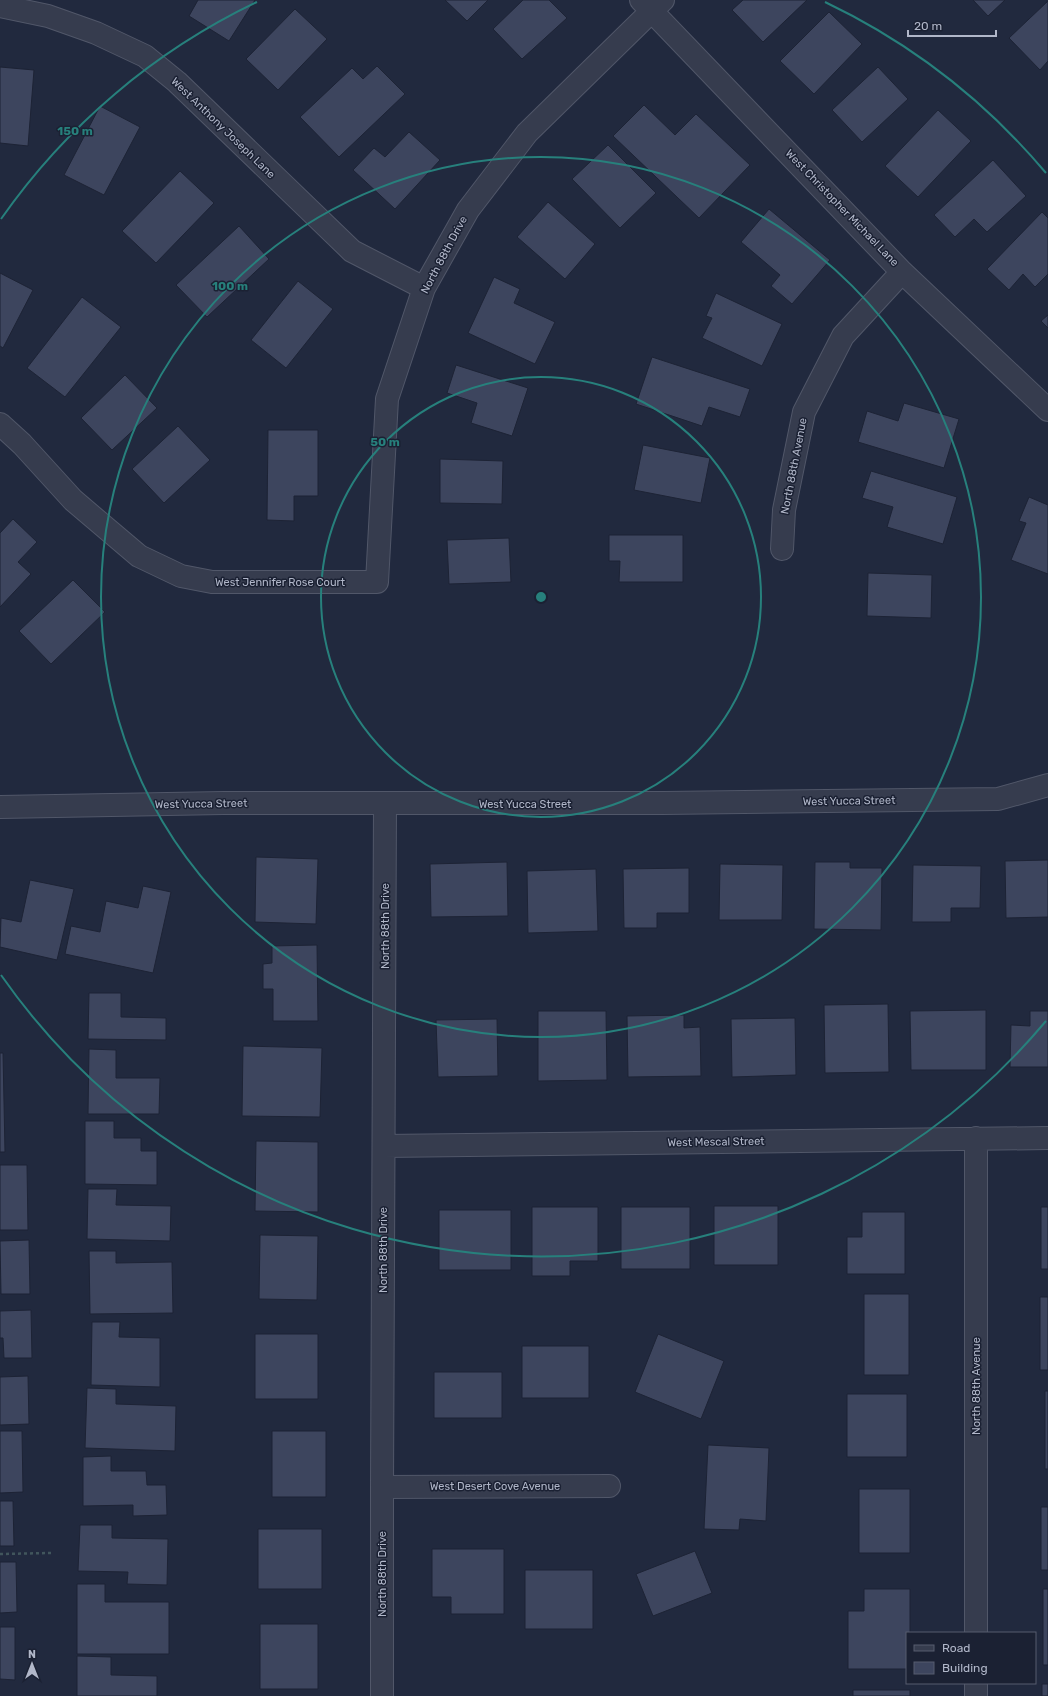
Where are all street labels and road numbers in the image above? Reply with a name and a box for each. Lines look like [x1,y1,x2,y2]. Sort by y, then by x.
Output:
street label: West Anthony Joseph Lane [168,75,278,181]
street label: West Christopher Michael Lane [783,147,901,269]
street label: North 88th Drive [418,214,470,296]
street label: North 88th Avenue [778,417,810,515]
street label: West Jennifer Rose Court [215,576,346,589]
street label: West Yucca Street [803,794,896,808]
street label: West Yucca Street [155,797,248,811]
street label: West Yucca Street [479,798,572,811]
street label: North 88th Drive [379,883,392,969]
street label: West Mescal Street [667,1135,765,1149]
street label: North 88th Drive [377,1207,390,1293]
street label: North 88th Avenue [970,1337,983,1435]
street label: West Desert Cove Avenue [430,1480,560,1493]
street label: North 88th Drive [376,1531,389,1617]

